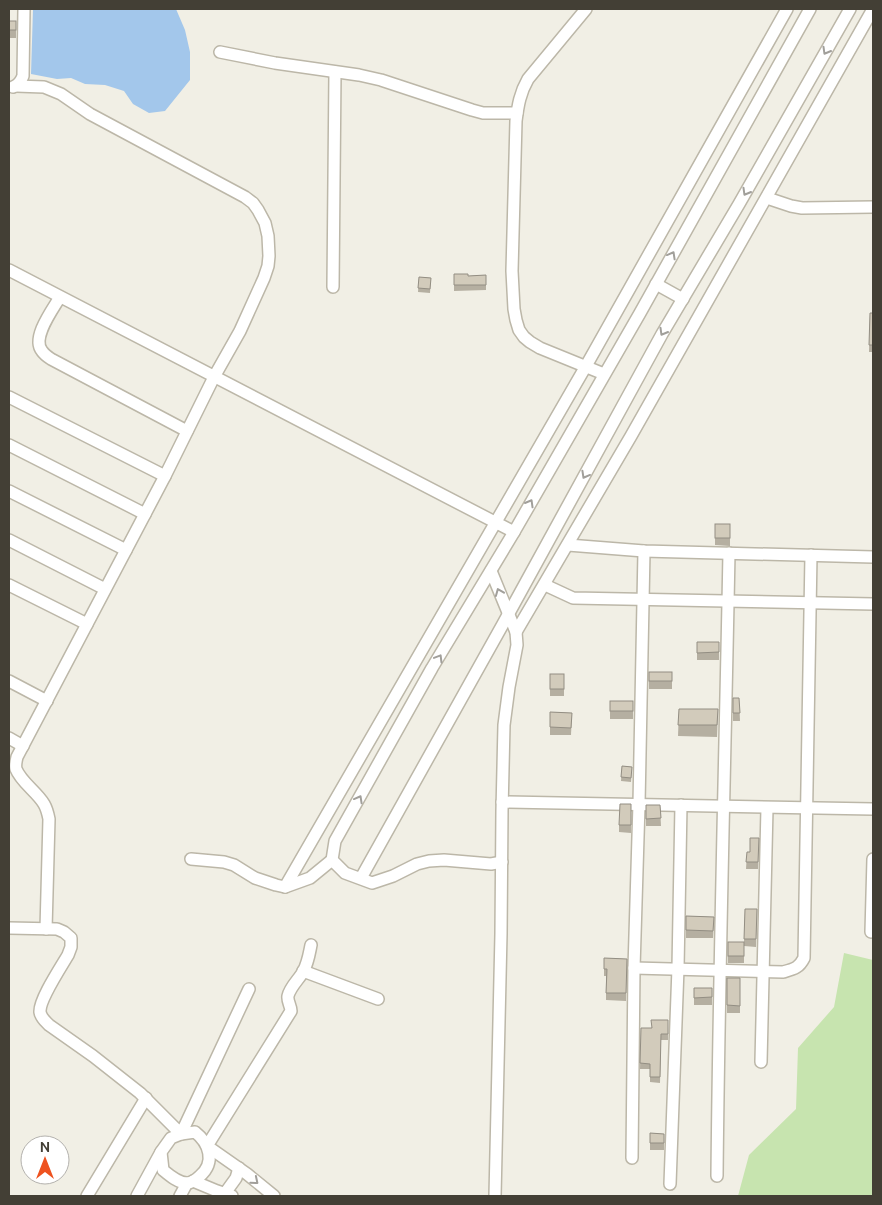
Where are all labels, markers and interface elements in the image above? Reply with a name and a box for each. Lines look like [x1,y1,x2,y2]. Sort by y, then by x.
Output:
one-way arrow [822,46,832,55]
one-way arrow [742,187,752,196]
one-way arrow [665,252,675,261]
one-way arrow [659,327,669,336]
one-way arrow [581,469,591,478]
one-way arrow [524,499,534,508]
one-way arrow [495,589,505,597]
one-way arrow [432,654,442,663]
one-way arrow [352,795,362,804]
north arrow [20,1135,70,1185]
text: N [40,1139,50,1155]
one-way arrow [249,1175,258,1183]

